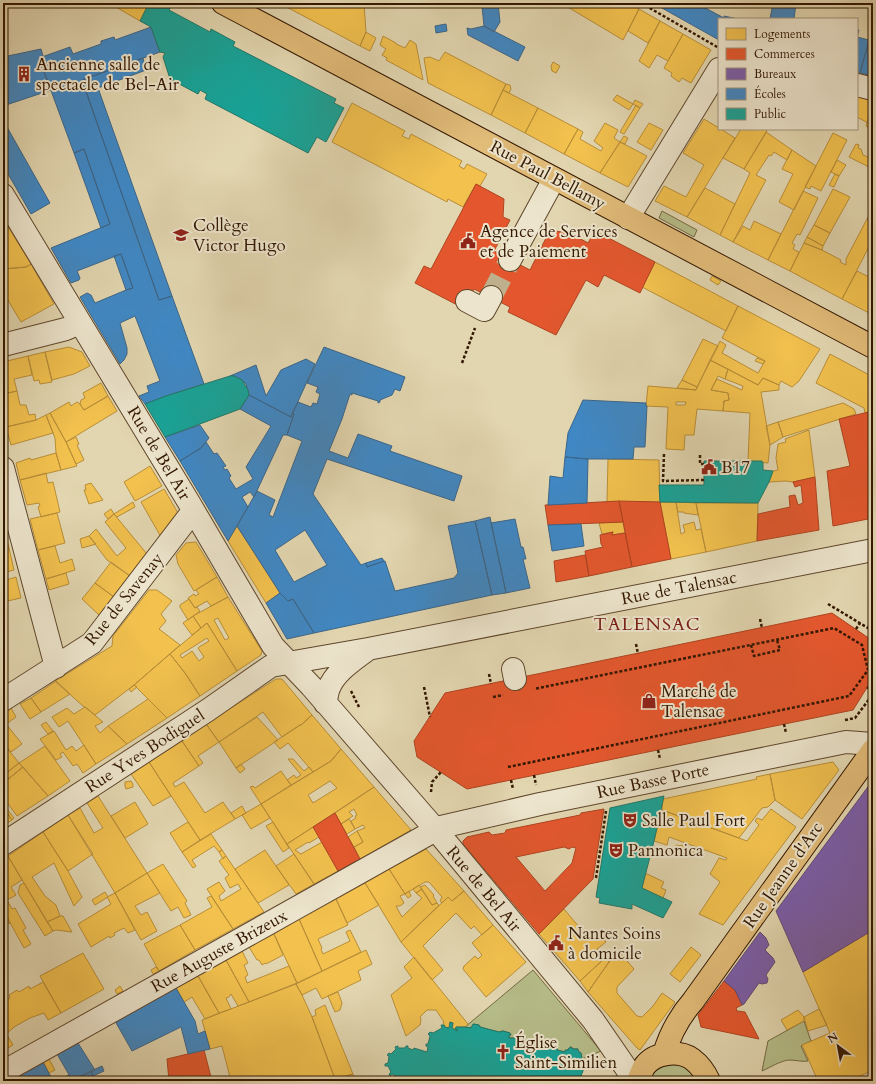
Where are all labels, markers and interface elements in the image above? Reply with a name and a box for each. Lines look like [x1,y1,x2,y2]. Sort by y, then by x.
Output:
legend [718,18,858,130]
text: Logements [754,26,810,42]
text: Commerces [754,46,815,62]
place label: Ancienne salle de spectacle de Bel-Air [36,53,180,96]
building icon: Ancienne salle de spectacle de Bel-Air [15,65,33,83]
text: Bureaux [754,66,796,82]
text: Écoles [754,85,786,102]
text: Public [754,106,787,122]
street label: Rue Paul Bellamy [486,135,610,215]
place label: Collège Victor Hugo [193,214,286,257]
place label: Agence de Services et de Paiement [480,220,618,263]
school or university icon: Collège Victor Hugo [172,226,190,244]
public building icon: Agence de Services et de Paiement [459,232,477,250]
street label: Rue de Bel Air [122,402,197,505]
place label: B17 [721,456,750,479]
public building icon: B17 [700,458,718,476]
street label: Rue de Savenay [80,548,168,650]
street label: Rue de Talensac [619,566,739,610]
district label: TALENSAC [594,612,700,637]
place label: Marché de Talensac [661,680,737,723]
shop icon: Marché de Talensac [640,692,658,710]
street label: Rue Yves Bodiguel [81,703,210,798]
street label: Rue Basse Porte [595,758,711,804]
place label: Salle Paul Fort [642,809,745,832]
theatre icon: Salle Paul Fort [621,811,639,829]
street label: Rue Jeanne d'Arc [738,817,828,933]
place label: Pannonica [628,839,704,862]
street label: Rue de Bel Air [441,841,527,938]
theatre icon: Pannonica [607,841,625,859]
street label: Rue Auguste Brizeux [147,904,292,998]
place label: Nantes Soins à domicile [568,922,661,965]
public building icon: Nantes Soins à domicile [547,934,565,952]
north arrow [818,1026,858,1066]
text: N [825,1029,841,1047]
place label: Église Saint-Similien [515,1031,618,1074]
church icon: Église Saint-Similien [494,1043,512,1061]

